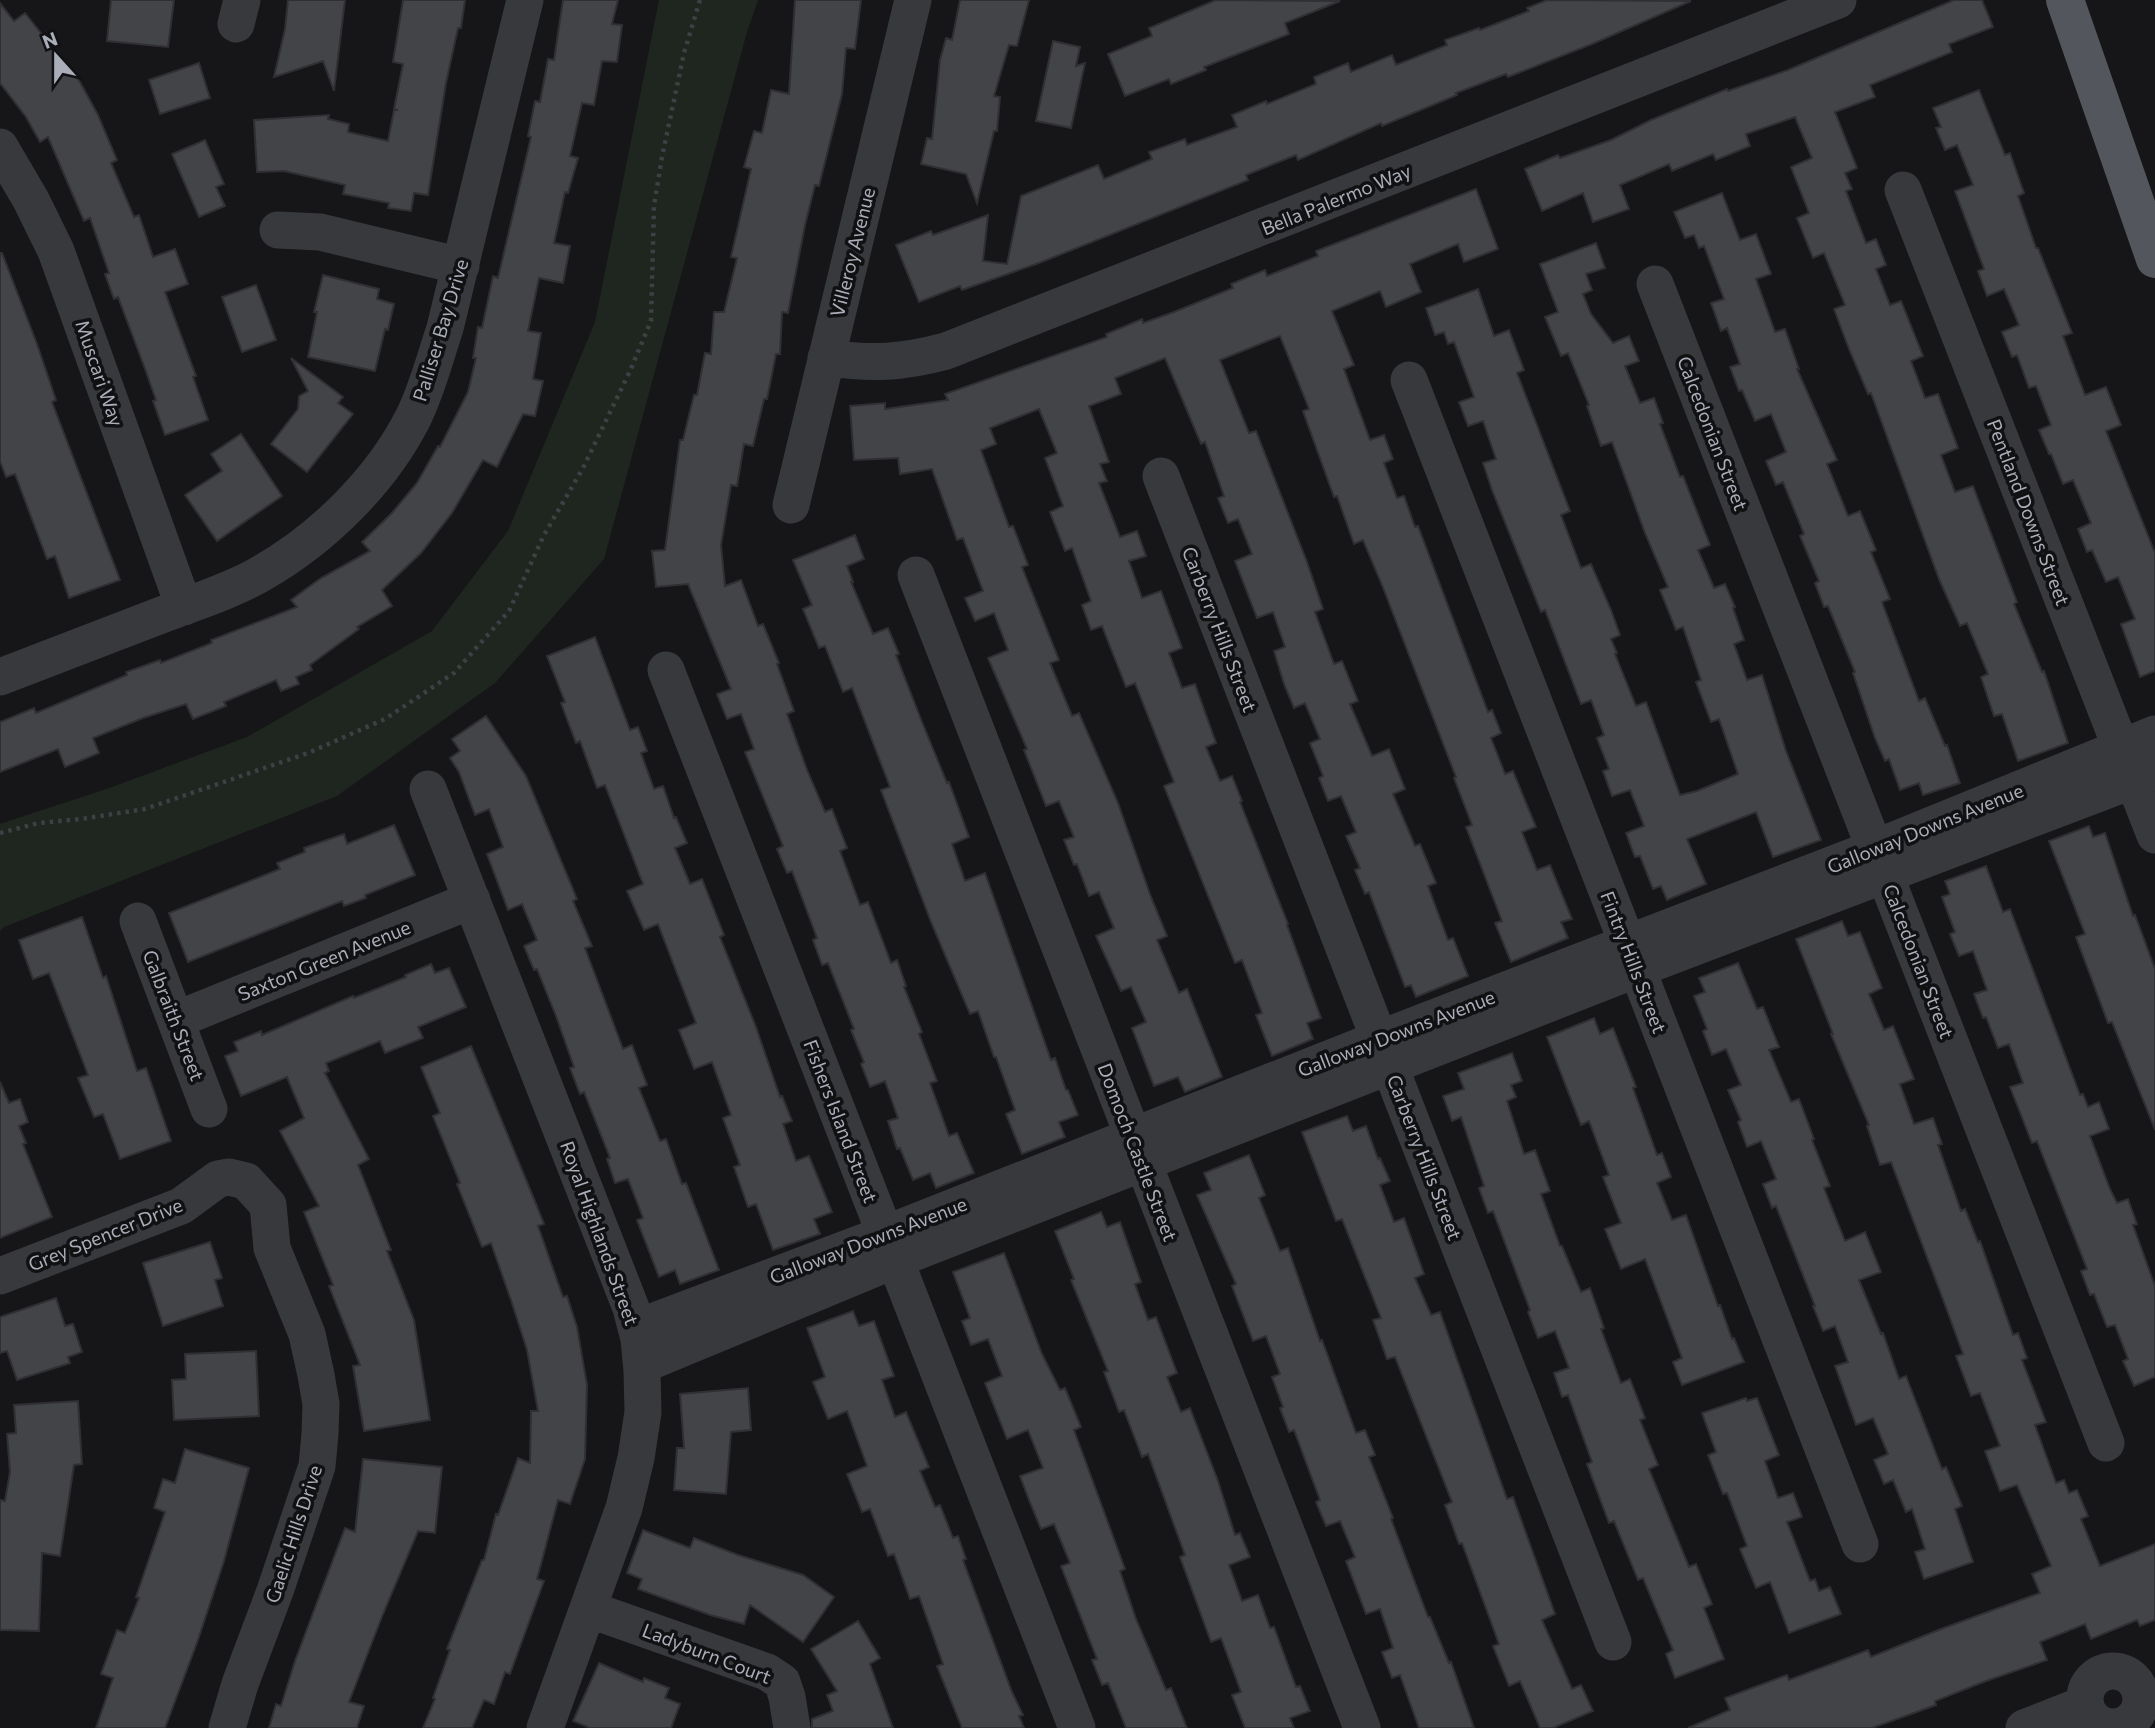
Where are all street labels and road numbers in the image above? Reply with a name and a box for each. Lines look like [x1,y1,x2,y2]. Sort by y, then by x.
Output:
street label: Bella Palermo Way [1258,158,1414,240]
street label: Villeroy Avenue [825,185,879,319]
street label: Palliser Bay Drive [407,256,473,404]
street label: Muscari Way [71,317,129,429]
street label: Calcedonian Street [1673,353,1753,514]
street label: Pentland Downs Street [1983,416,2075,609]
street label: Carberry Hills Street [1178,543,1262,715]
street label: Galloway Downs Avenue [1824,778,2026,878]
street label: Calcedonian Street [1879,881,1959,1042]
street label: Fintry Hills Street [1596,888,1672,1036]
street label: Saxton Green Avenue [234,915,414,1005]
street label: Galbraith Street [139,946,210,1084]
street label: Galloway Downs Avenue [1294,985,1498,1081]
street label: Fishers Island Street [799,1036,883,1206]
street label: Domoch Castle Street [1093,1060,1183,1244]
street label: Carberry Hills Street [1383,1071,1467,1243]
street label: Royal Highlands Street [556,1138,644,1328]
street label: Galloway Downs Avenue [766,1192,970,1288]
street label: Grey Spencer Drive [25,1193,185,1275]
street label: Gaelic Hills Drive [260,1462,326,1606]
street label: Ladyburn Court [639,1618,775,1688]

